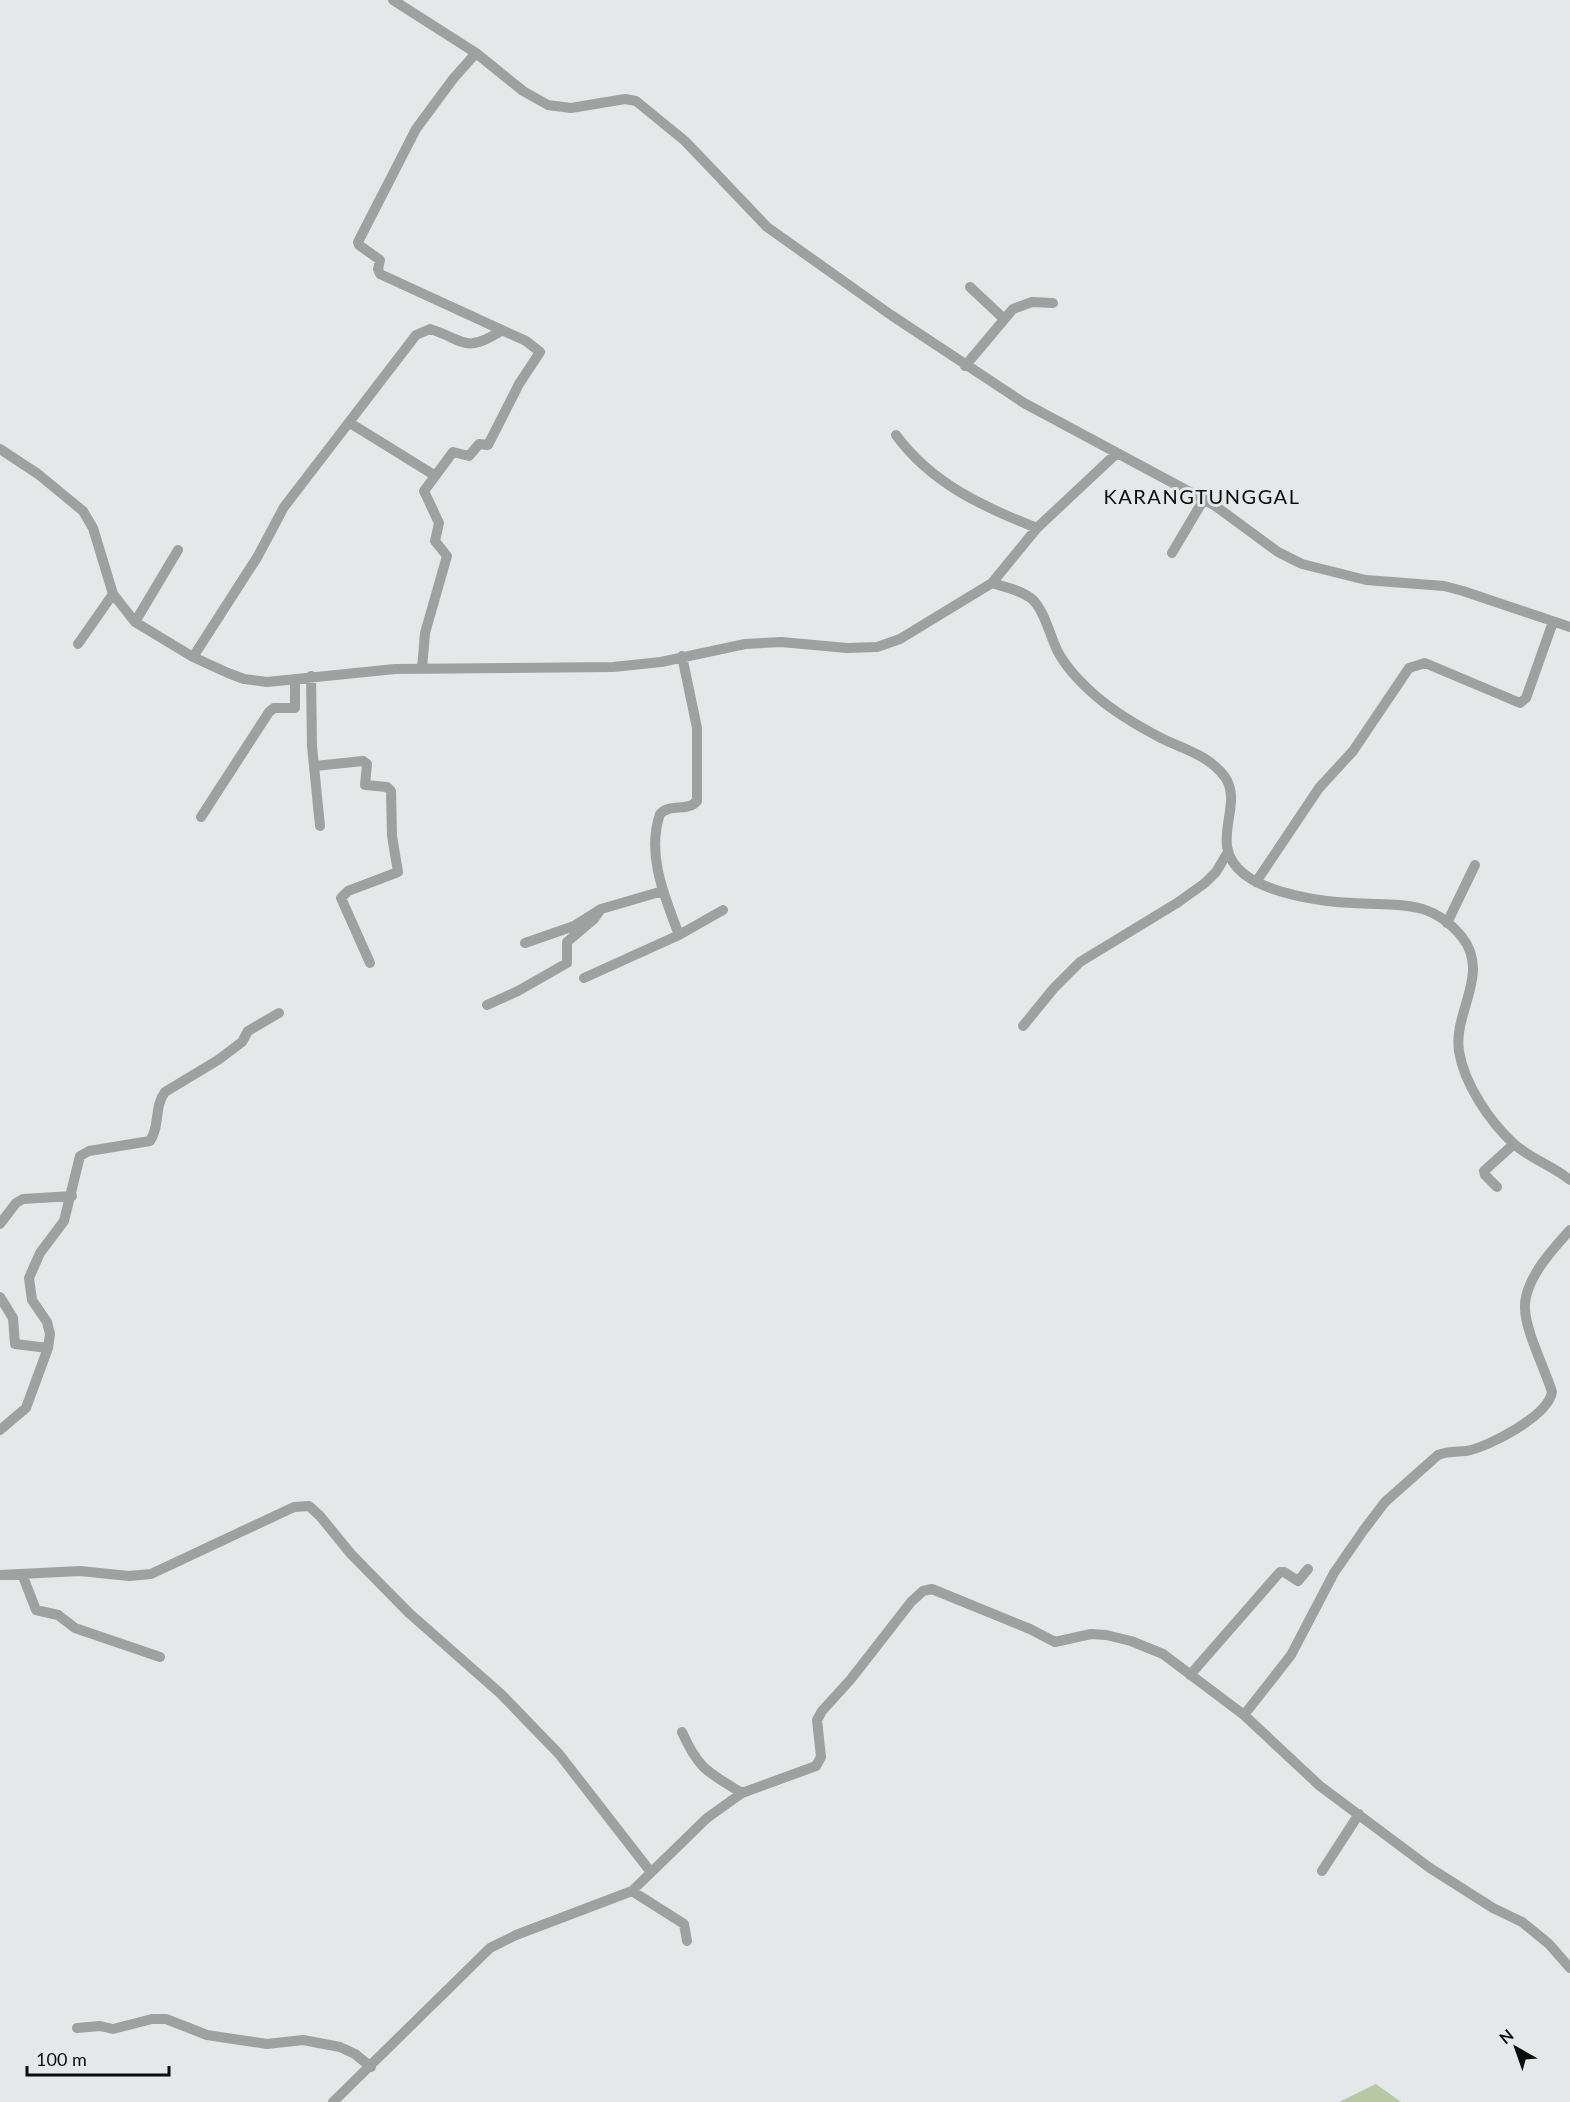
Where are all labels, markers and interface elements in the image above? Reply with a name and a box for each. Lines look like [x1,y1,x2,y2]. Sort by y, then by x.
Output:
district label: KARANGTUNGGAL [1104,484,1300,508]
north arrow [1486,2018,1546,2078]
text: N [1495,2025,1517,2047]
scale bar [27,2039,170,2077]
text: 100 m [36,2048,87,2070]

